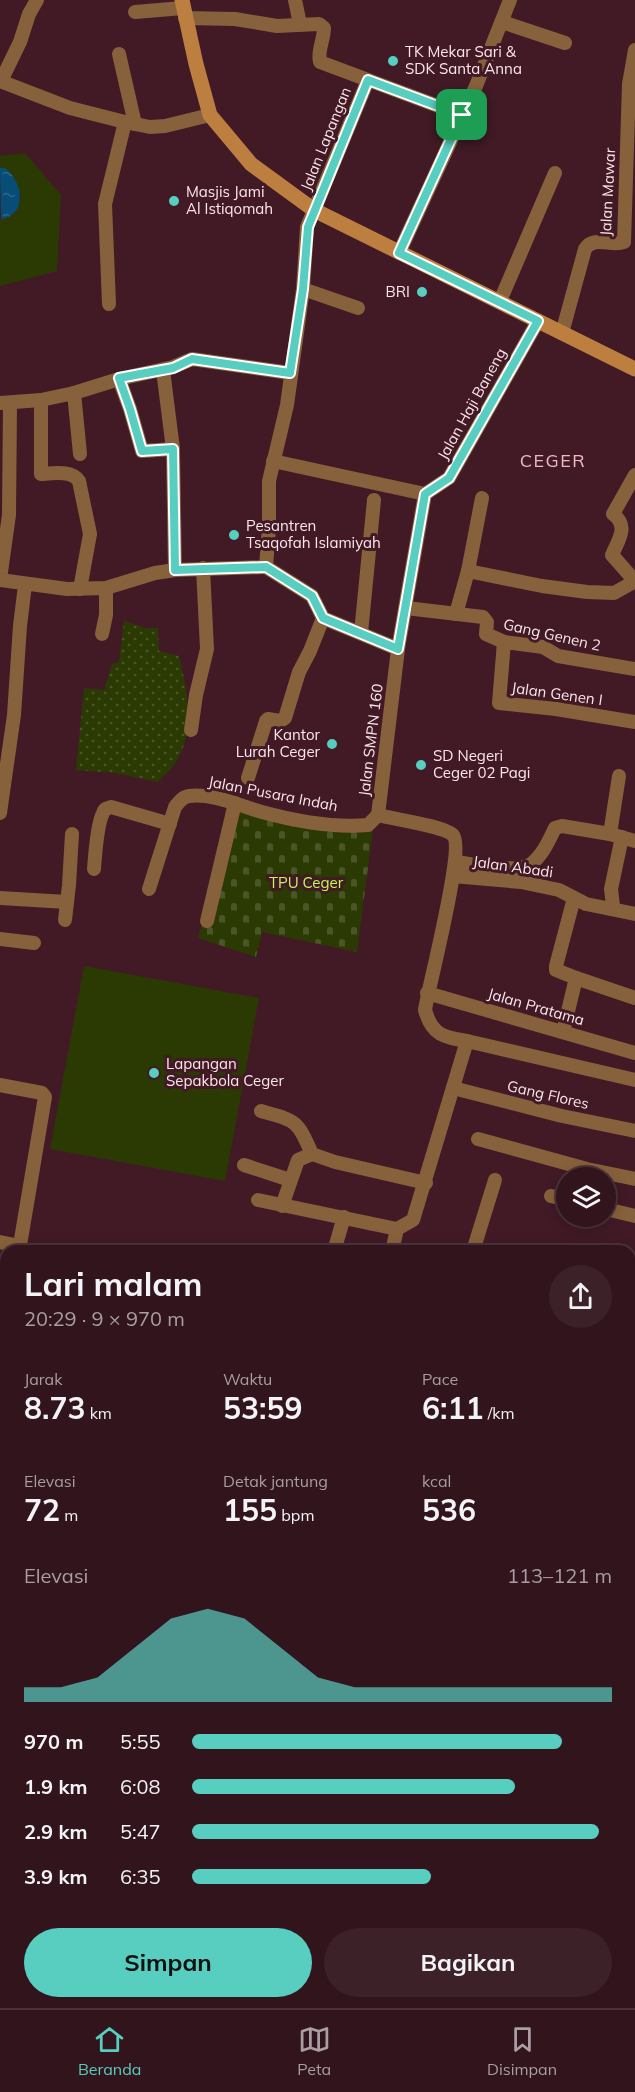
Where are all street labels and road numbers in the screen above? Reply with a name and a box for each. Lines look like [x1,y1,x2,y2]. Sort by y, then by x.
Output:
street label: Jalan Lapangan [296,84,355,193]
street label: Jalan Mawar [596,147,619,237]
street label: Jalan Haji Baneng [433,345,510,463]
street label: Gang Genen 2 [502,614,603,655]
street label: Jalan Genen I [510,678,604,709]
street label: Jalan SMPN 160 [354,683,387,797]
street label: Jalan Pusara Indah [207,772,340,815]
street label: Jalan Abadi [472,851,554,882]
street label: Jalan Pratama [486,984,587,1029]
street label: Gang Flores [505,1076,591,1113]

